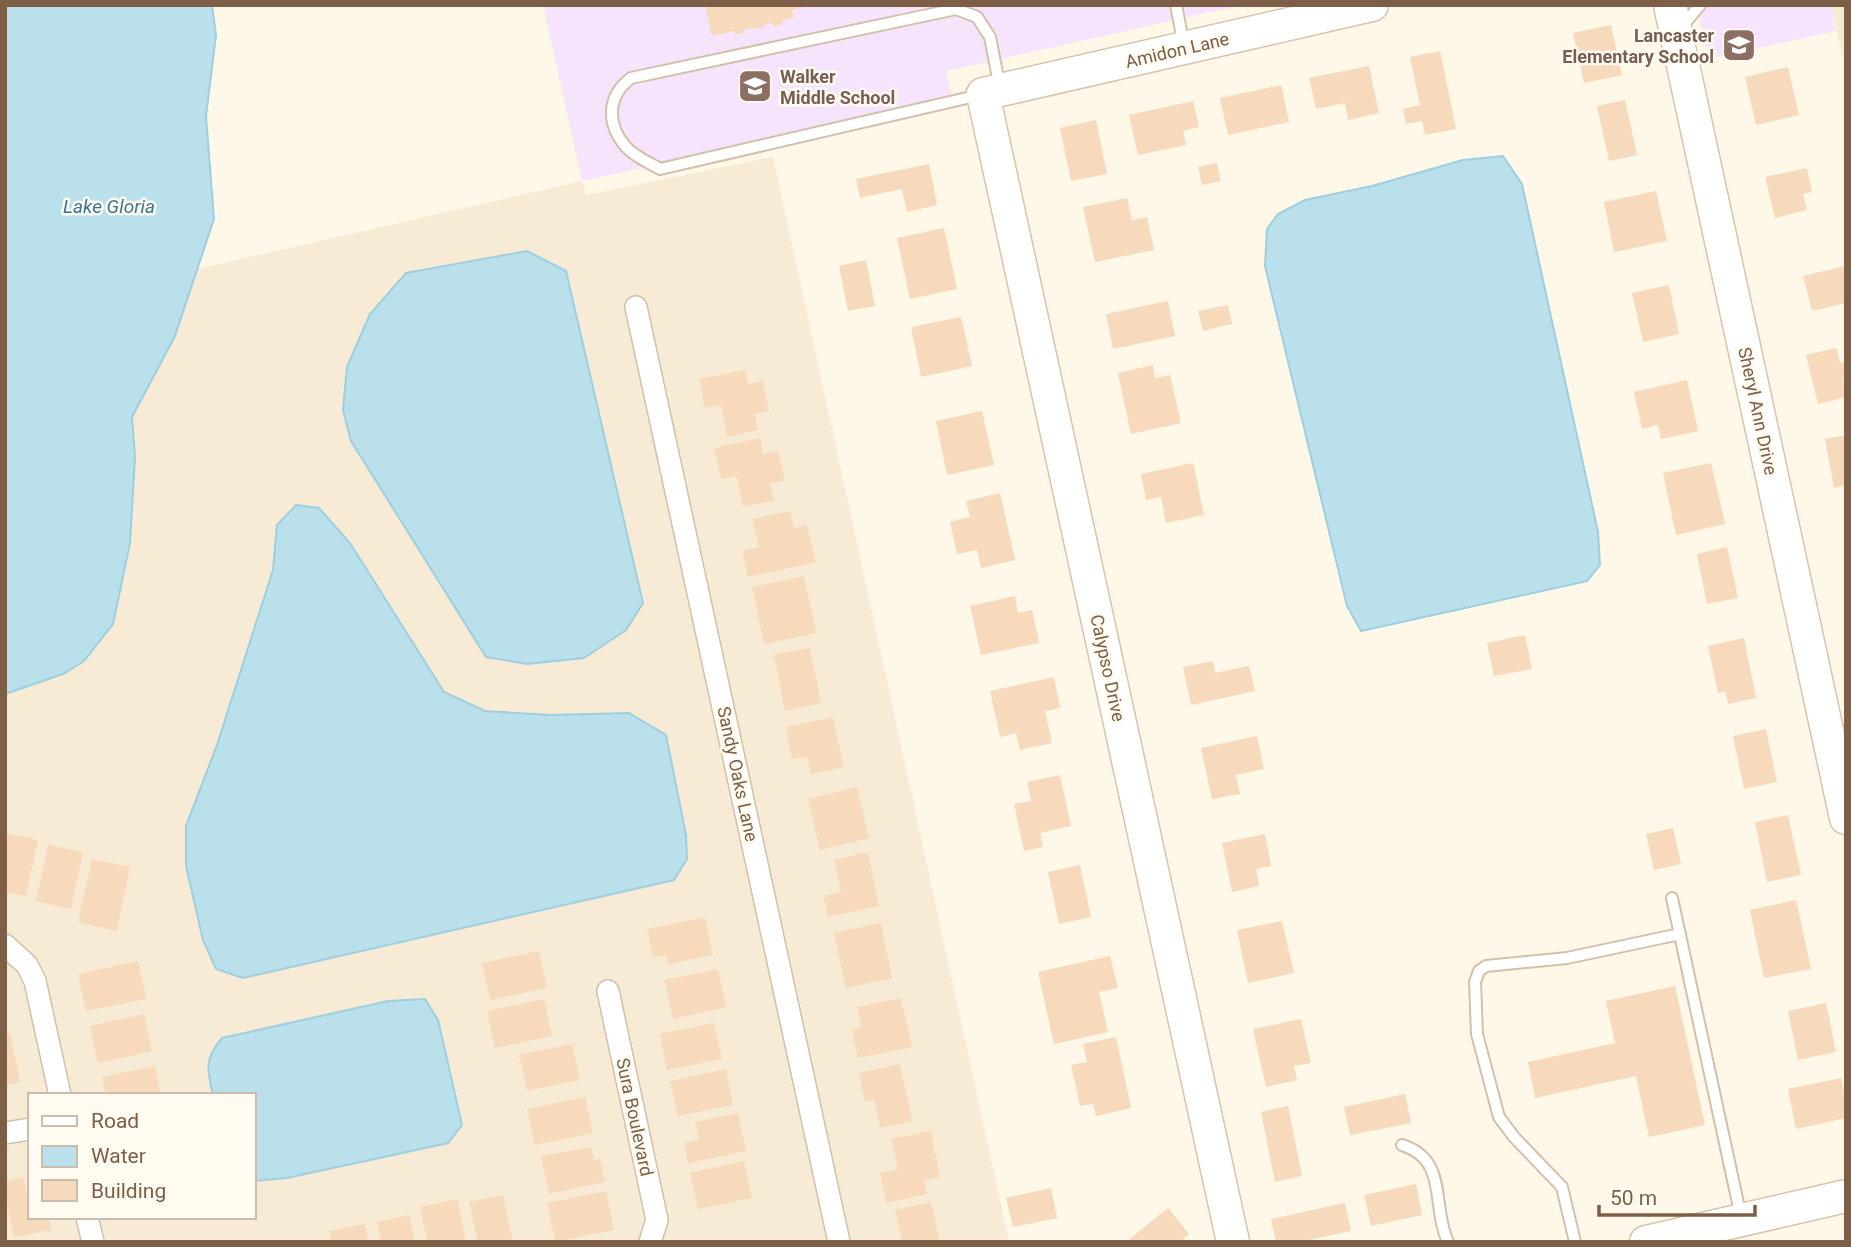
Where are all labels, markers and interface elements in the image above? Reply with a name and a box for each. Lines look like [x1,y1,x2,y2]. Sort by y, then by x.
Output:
place label: Lancaster Elementary School [1562,25,1714,67]
school or university icon: Lancaster Elementary School [1720,26,1758,64]
street label: Amidon Lane [1123,28,1231,72]
place label: Walker Middle School [780,66,895,108]
school or university icon: Walker Middle School [736,67,774,105]
water label: Lake Gloria [63,195,155,218]
street label: Sheryl Ann Drive [1734,345,1782,477]
street label: Calypso Drive [1086,613,1130,723]
street label: Sandy Oaks Lane [713,705,763,843]
street label: Sura Boulevard [612,1056,658,1178]
legend [28,1093,256,1219]
text: Road [91,1109,139,1133]
text: Water [91,1144,146,1168]
scale bar [1599,1174,1755,1218]
text: Building [91,1179,166,1203]
text: 50 m [1610,1186,1657,1210]

